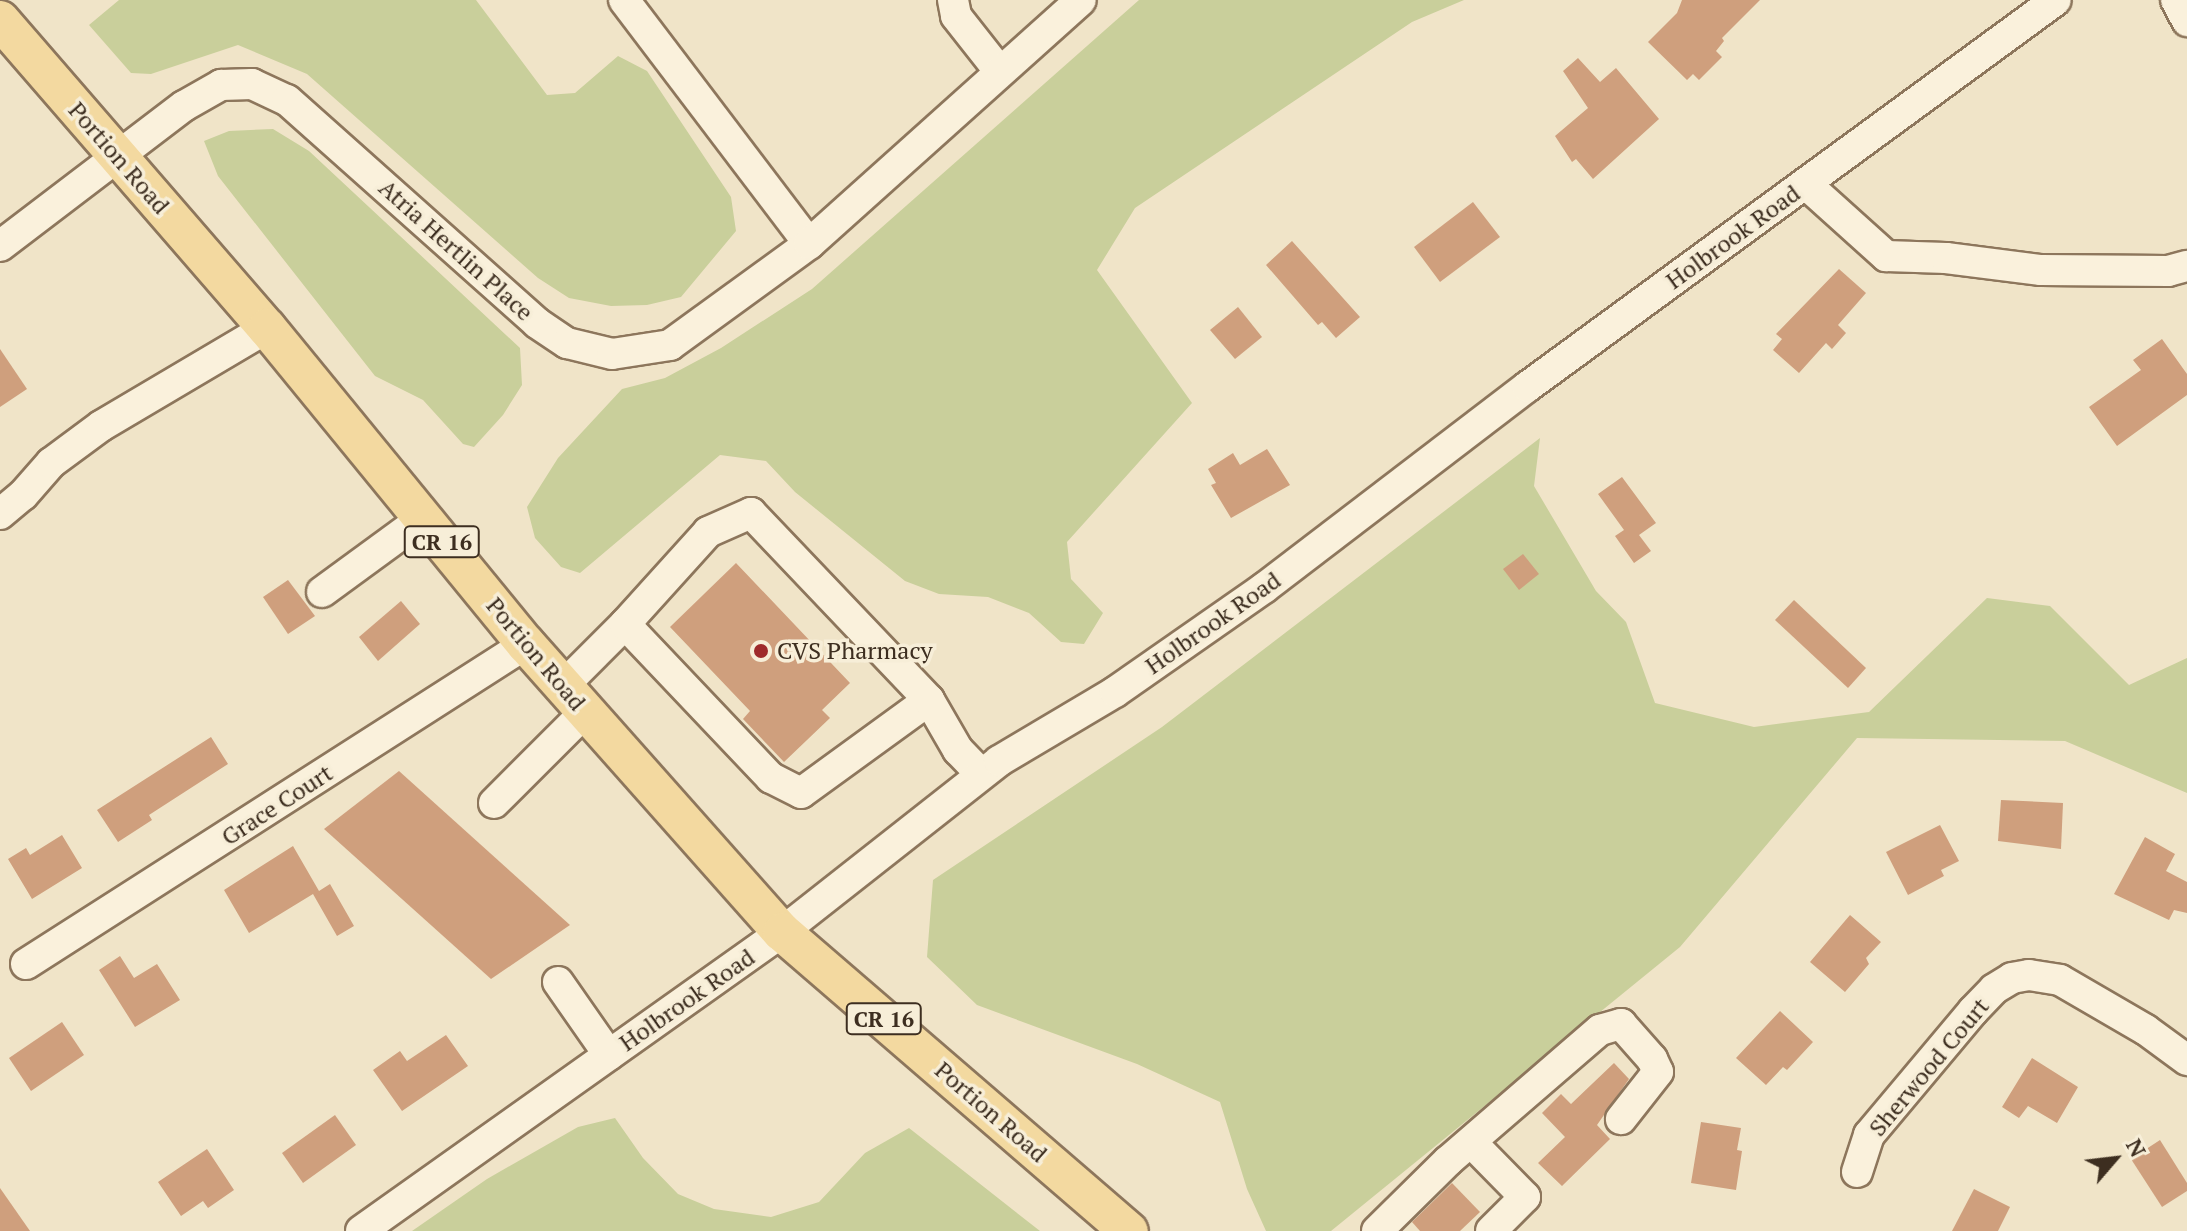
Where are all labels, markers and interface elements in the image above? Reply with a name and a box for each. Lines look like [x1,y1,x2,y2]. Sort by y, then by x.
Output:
street label: Portion Road [63,96,175,220]
street label: Atria Hertlin Place [373,173,539,327]
street label: Holbrook Road [1660,179,1806,295]
road number: CR 16 [402,524,482,560]
street label: Holbrook Road [1140,566,1286,680]
street label: Portion Road [480,591,592,717]
place label: CVS Pharmacy [777,637,933,665]
marker: CVS Pharmacy [752,642,770,660]
street label: Grace Court [216,758,338,852]
street label: Holbrook Road [614,943,760,1057]
street label: Sherwood Court [1863,992,1995,1142]
road number: CR 16 [844,1001,924,1037]
street label: Portion Road [929,1056,1053,1168]
north arrow [2075,1119,2155,1199]
text: N [2120,1133,2153,1162]

